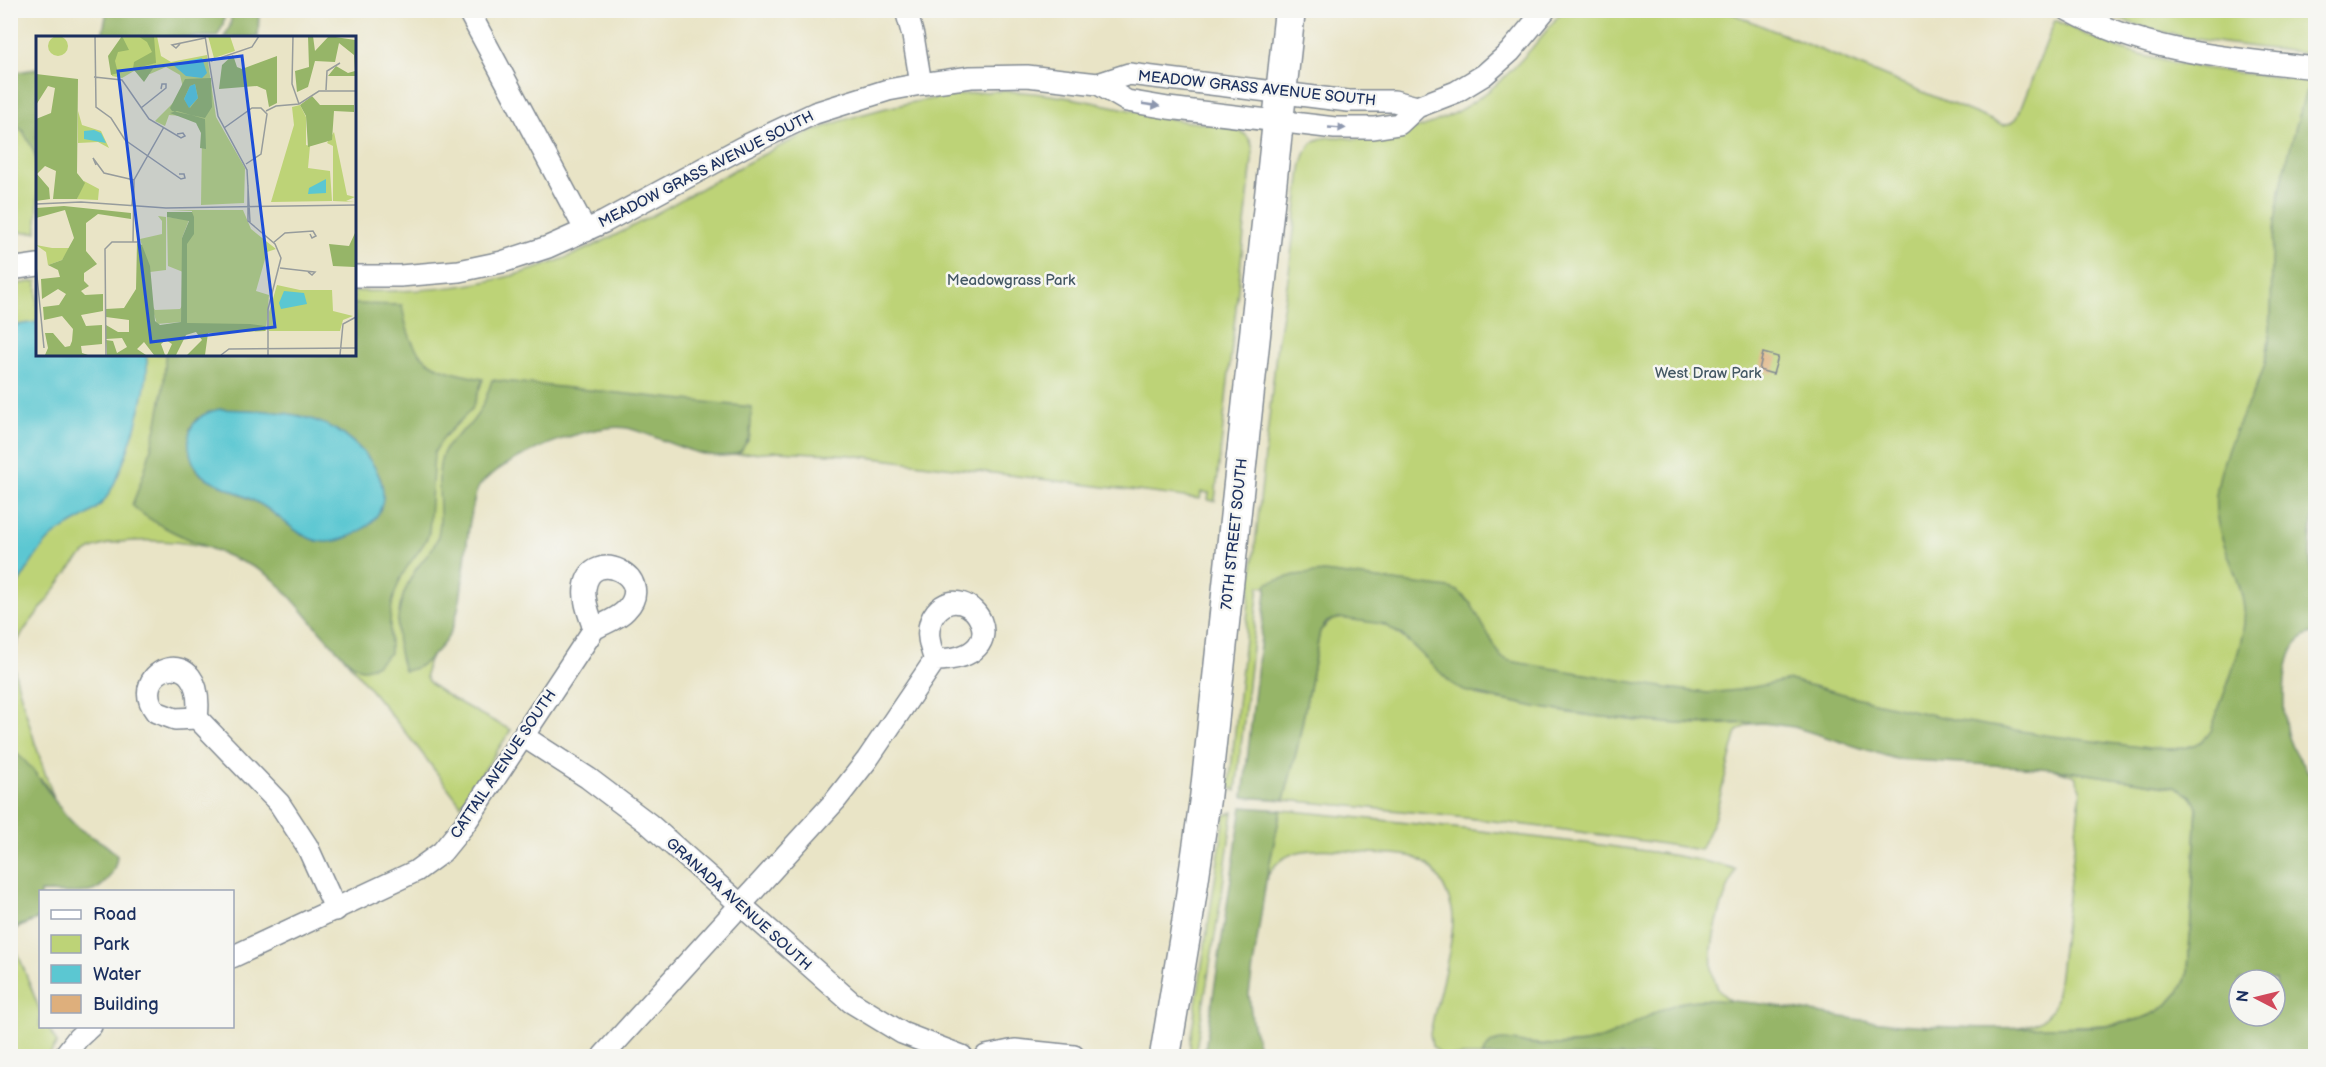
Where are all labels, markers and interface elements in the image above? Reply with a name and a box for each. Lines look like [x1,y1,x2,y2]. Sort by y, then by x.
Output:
inset map [36,36,356,356]
street label: MEADOW GRASS AVENUE SOUTH [1137,67,1377,110]
one-way arrow [1142,101,1161,110]
street label: MEADOW GRASS AVENUE SOUTH [595,107,817,232]
one-way arrow [1327,123,1346,132]
park label: Meadowgrass Park [947,271,1076,290]
park label: West Draw Park [1655,364,1762,383]
street label: 70TH STREET SOUTH [1217,457,1252,611]
street label: CATTAIL AVENUE SOUTH [446,686,560,842]
street label: GRANADA AVENUE SOUTH [662,834,815,975]
legend [39,890,234,1028]
text: Road [93,904,137,925]
text: Park [93,934,129,955]
text: Water [93,964,141,985]
north arrow [2227,968,2287,1028]
text: N [2233,989,2254,1003]
text: Building [93,994,159,1015]

